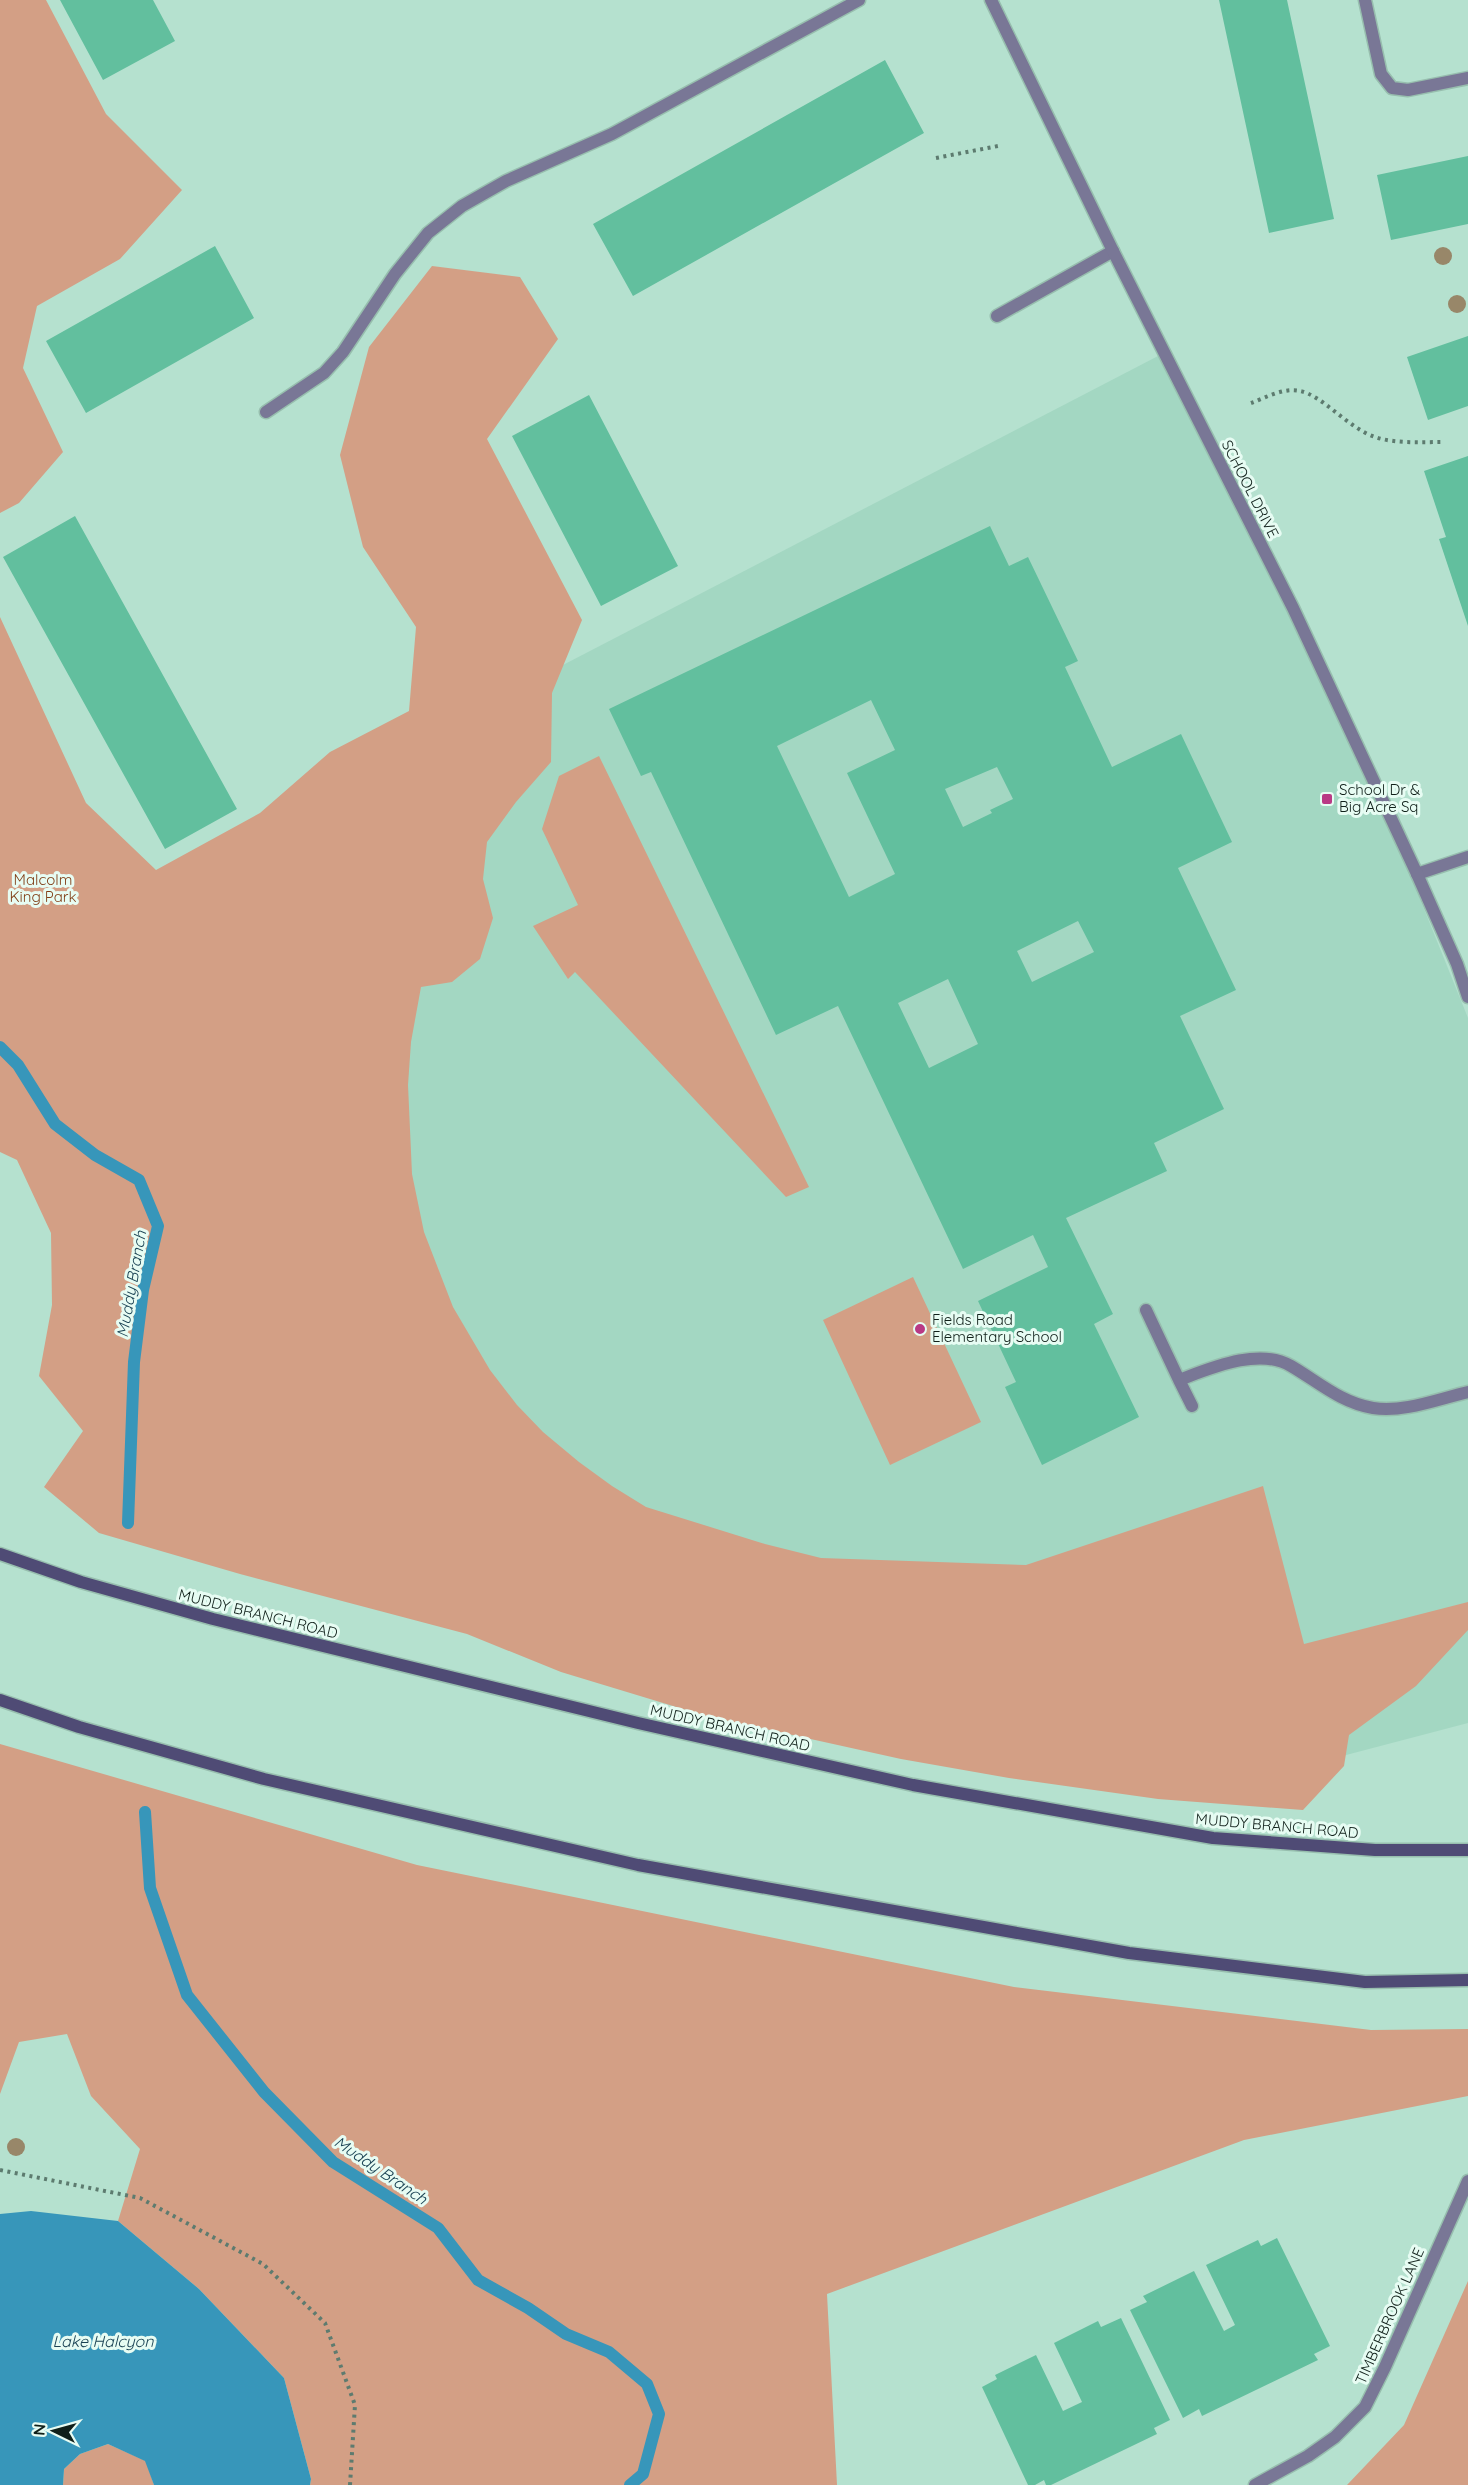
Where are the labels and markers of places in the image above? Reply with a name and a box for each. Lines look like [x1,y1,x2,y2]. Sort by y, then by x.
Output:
place label: School Dr & Big Acre Sq [1339,780,1420,816]
marker: School Dr & Big Acre Sq [1320,792,1334,806]
place label: Fields Road Elementary School [932,1310,1062,1346]
marker: Fields Road Elementary School [913,1322,927,1336]

